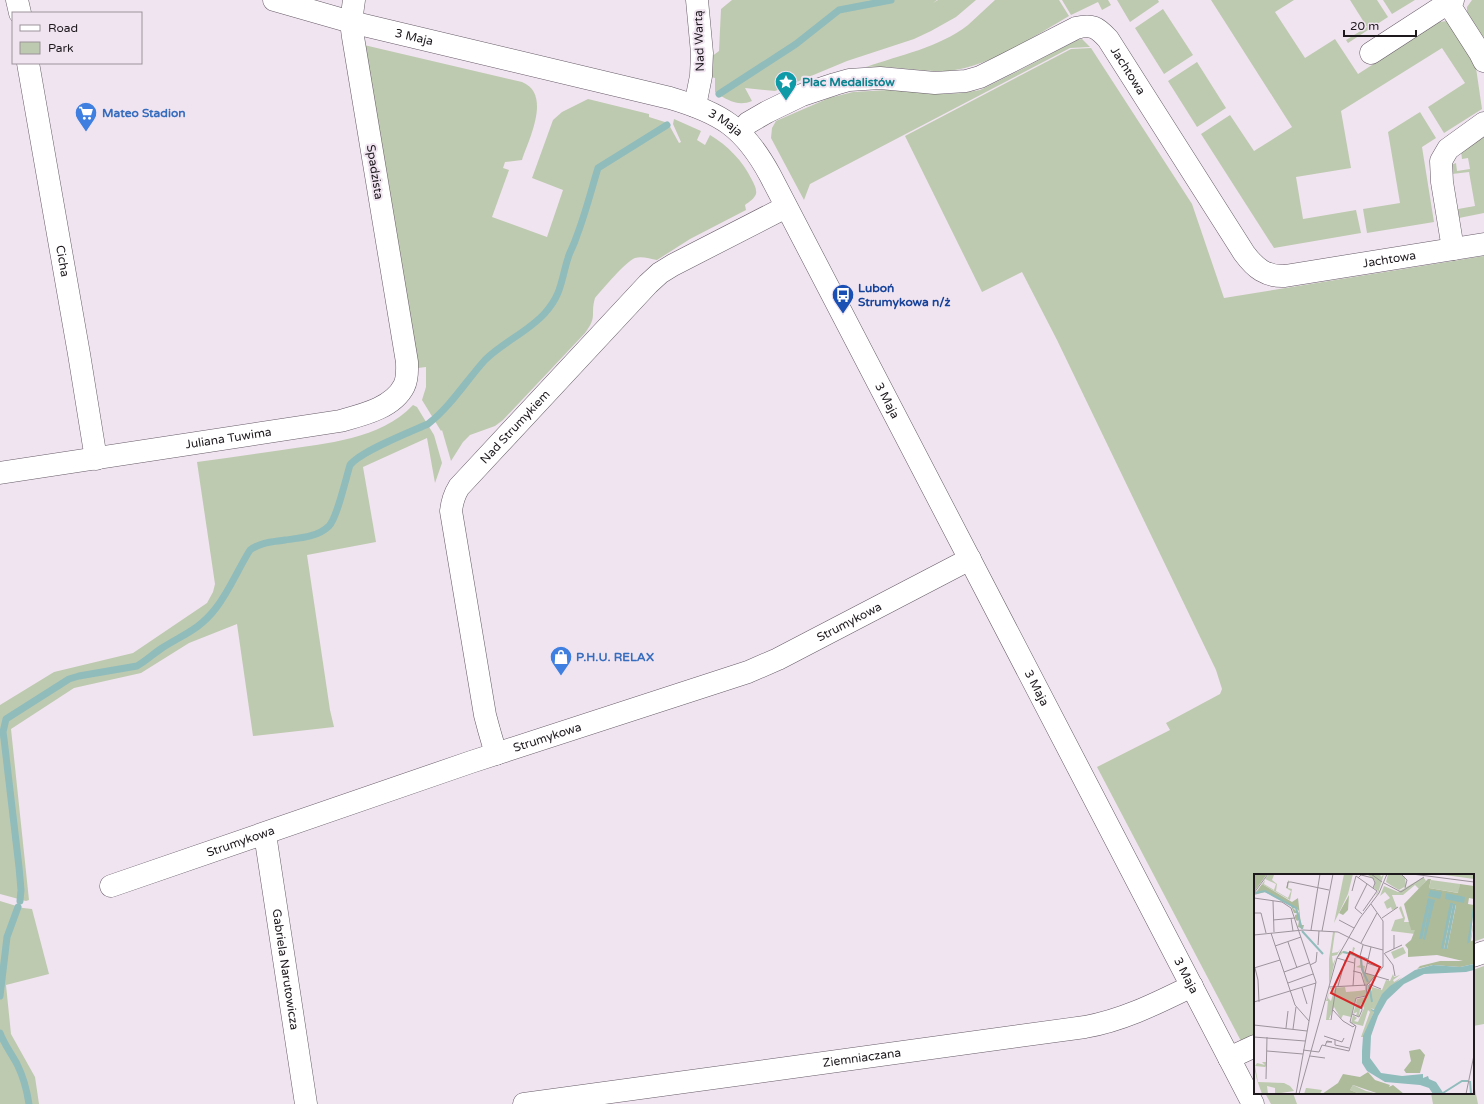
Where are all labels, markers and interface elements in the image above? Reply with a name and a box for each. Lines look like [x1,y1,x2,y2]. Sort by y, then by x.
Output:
street label: Nad Wartą [691,10,707,72]
legend [12,12,142,64]
scale bar [1344,12,1416,38]
text: 20 m [1350,19,1379,33]
text: Road [48,21,78,35]
street label: 3 Maja [394,26,435,48]
text: Park [48,41,74,55]
street label: Jachtowa [1108,44,1149,97]
place icon: Plac Medalistów [773,69,799,102]
place label: Plac Medalistów [802,75,895,89]
supermarket icon: Mateo Stadion [73,100,99,133]
place label: Mateo Stadion [102,106,186,120]
street label: 3 Maja [706,106,746,139]
street label: Spadzista [364,144,386,200]
street label: Cicha [53,244,72,278]
street label: Jachtowa [1362,248,1417,270]
place label: Luboń Strumykowa n/ż [858,281,951,310]
bus stop icon: Luboń Strumykowa n/ż [830,282,856,315]
street label: 3 Maja [872,380,902,421]
street label: Nad Strumykiem [477,387,553,467]
street label: Juliana Tuwima [184,425,272,452]
street label: Strumykowa [815,599,884,644]
shop icon: P.H.U. RELAX [548,644,574,677]
place label: P.H.U. RELAX [576,650,654,664]
street label: 3 Maja [1022,668,1052,708]
street label: Strumykowa [511,720,583,755]
street label: Strumykowa [205,823,276,860]
inset map [1254,874,1474,1094]
street label: Gabriela Narutowicza [269,908,302,1031]
street label: 3 Maja [1171,955,1201,996]
street label: Ziemniaczana [822,1045,902,1070]

